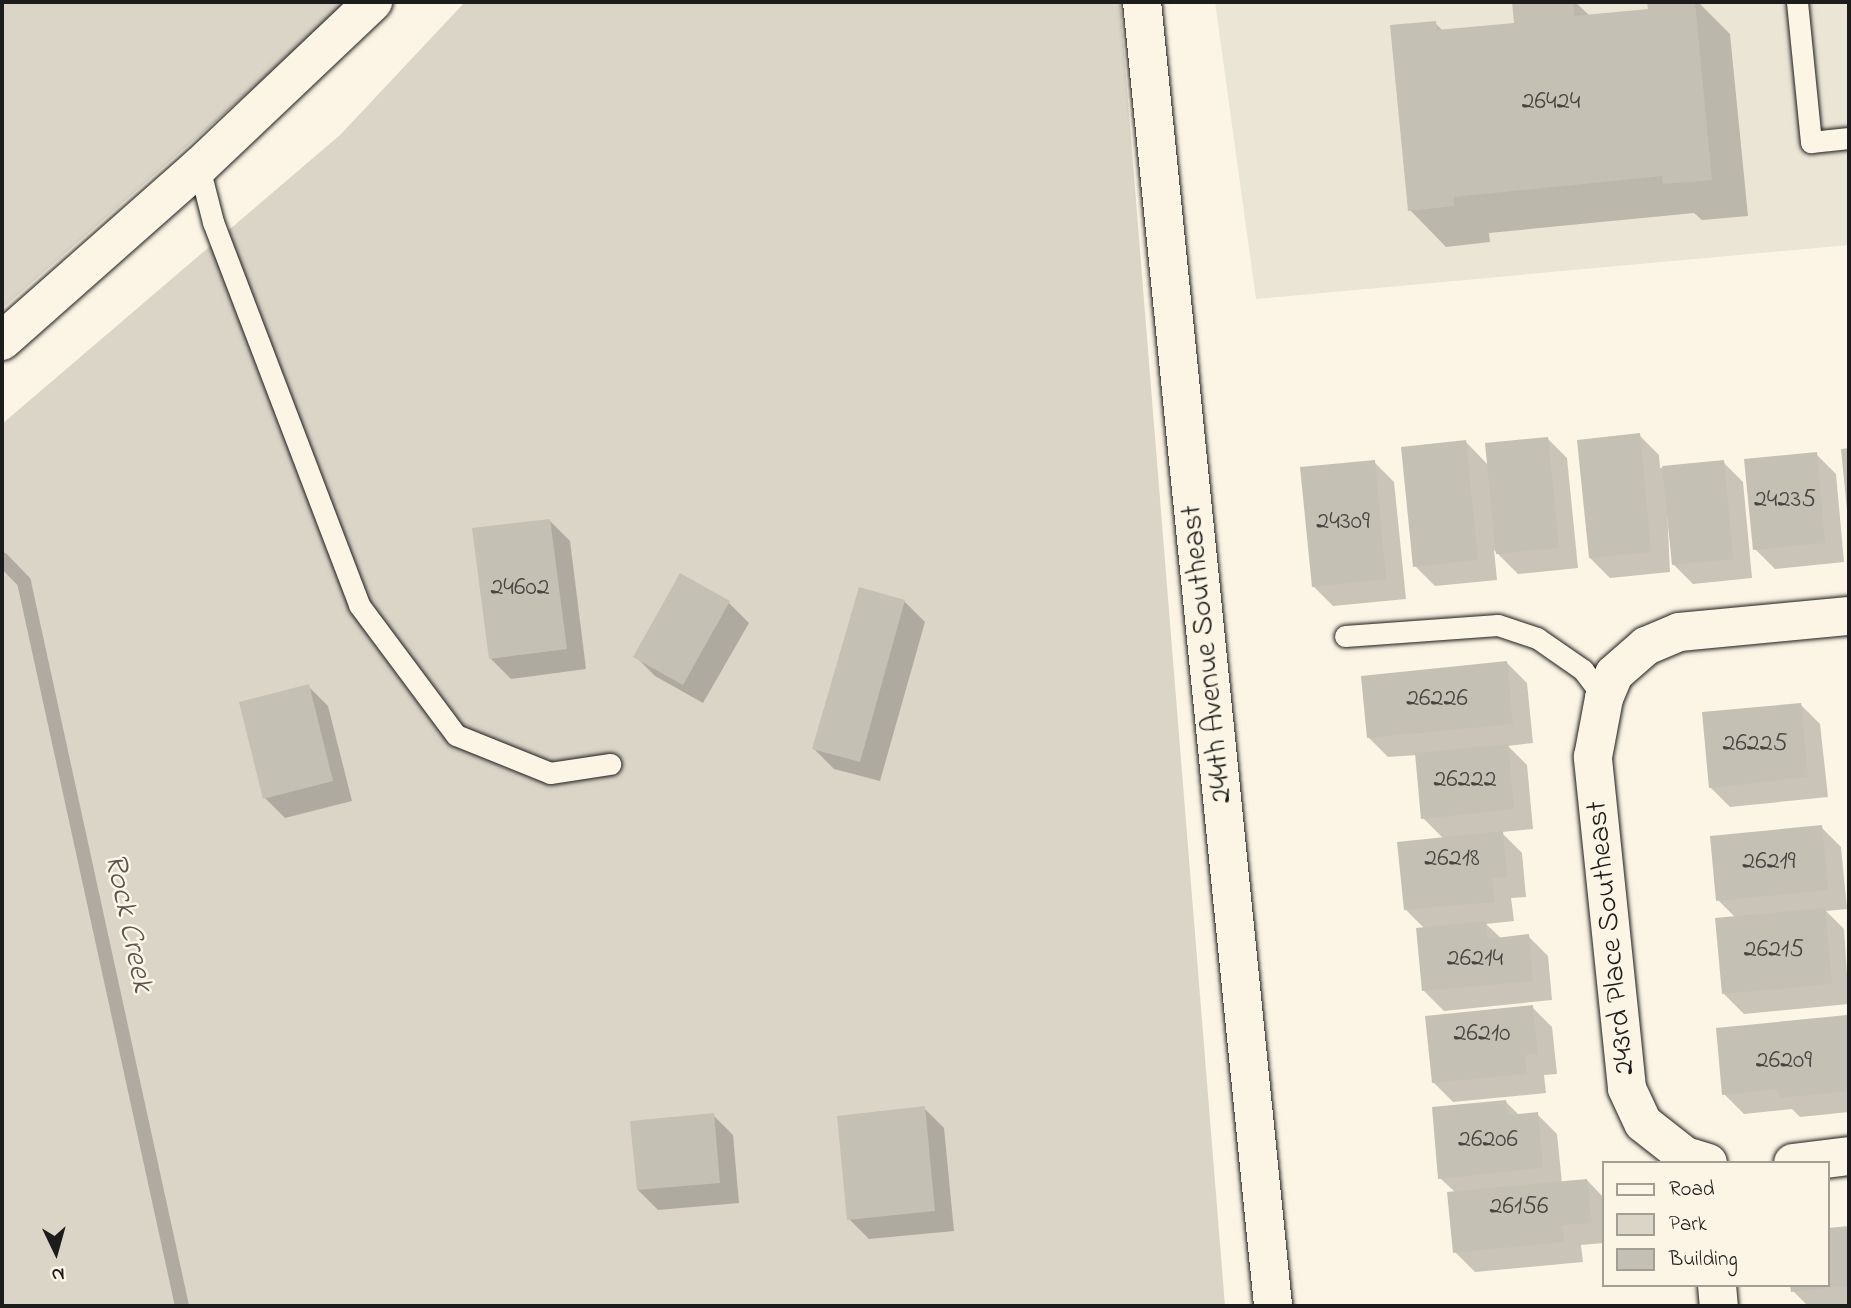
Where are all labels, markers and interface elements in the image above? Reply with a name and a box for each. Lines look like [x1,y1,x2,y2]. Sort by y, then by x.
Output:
house number: 26424 [1522,87,1580,119]
house number: 24235 [1754,485,1816,517]
street label: 244th Avenue Southeast [1174,503,1242,805]
house number: 24309 [1316,507,1370,539]
house number: 24602 [490,573,550,605]
house number: 26226 [1406,684,1468,716]
house number: 26225 [1722,729,1788,761]
house number: 26222 [1433,765,1497,797]
street label: 243rd Place Southeast [1580,799,1644,1077]
house number: 26218 [1424,844,1480,876]
house number: 26219 [1742,847,1796,879]
water label: Rock Creek [94,850,160,996]
house number: 26215 [1744,935,1804,967]
house number: 26214 [1447,944,1503,976]
house number: 26210 [1454,1019,1510,1051]
house number: 26209 [1756,1046,1812,1078]
house number: 26206 [1458,1125,1518,1157]
legend [1602,1161,1830,1287]
text: Road [1669,1175,1715,1205]
house number: 26156 [1490,1192,1548,1224]
text: Park [1669,1210,1707,1240]
north arrow [21,1217,91,1287]
text: Building [1669,1245,1738,1275]
text: N [50,1259,65,1287]

